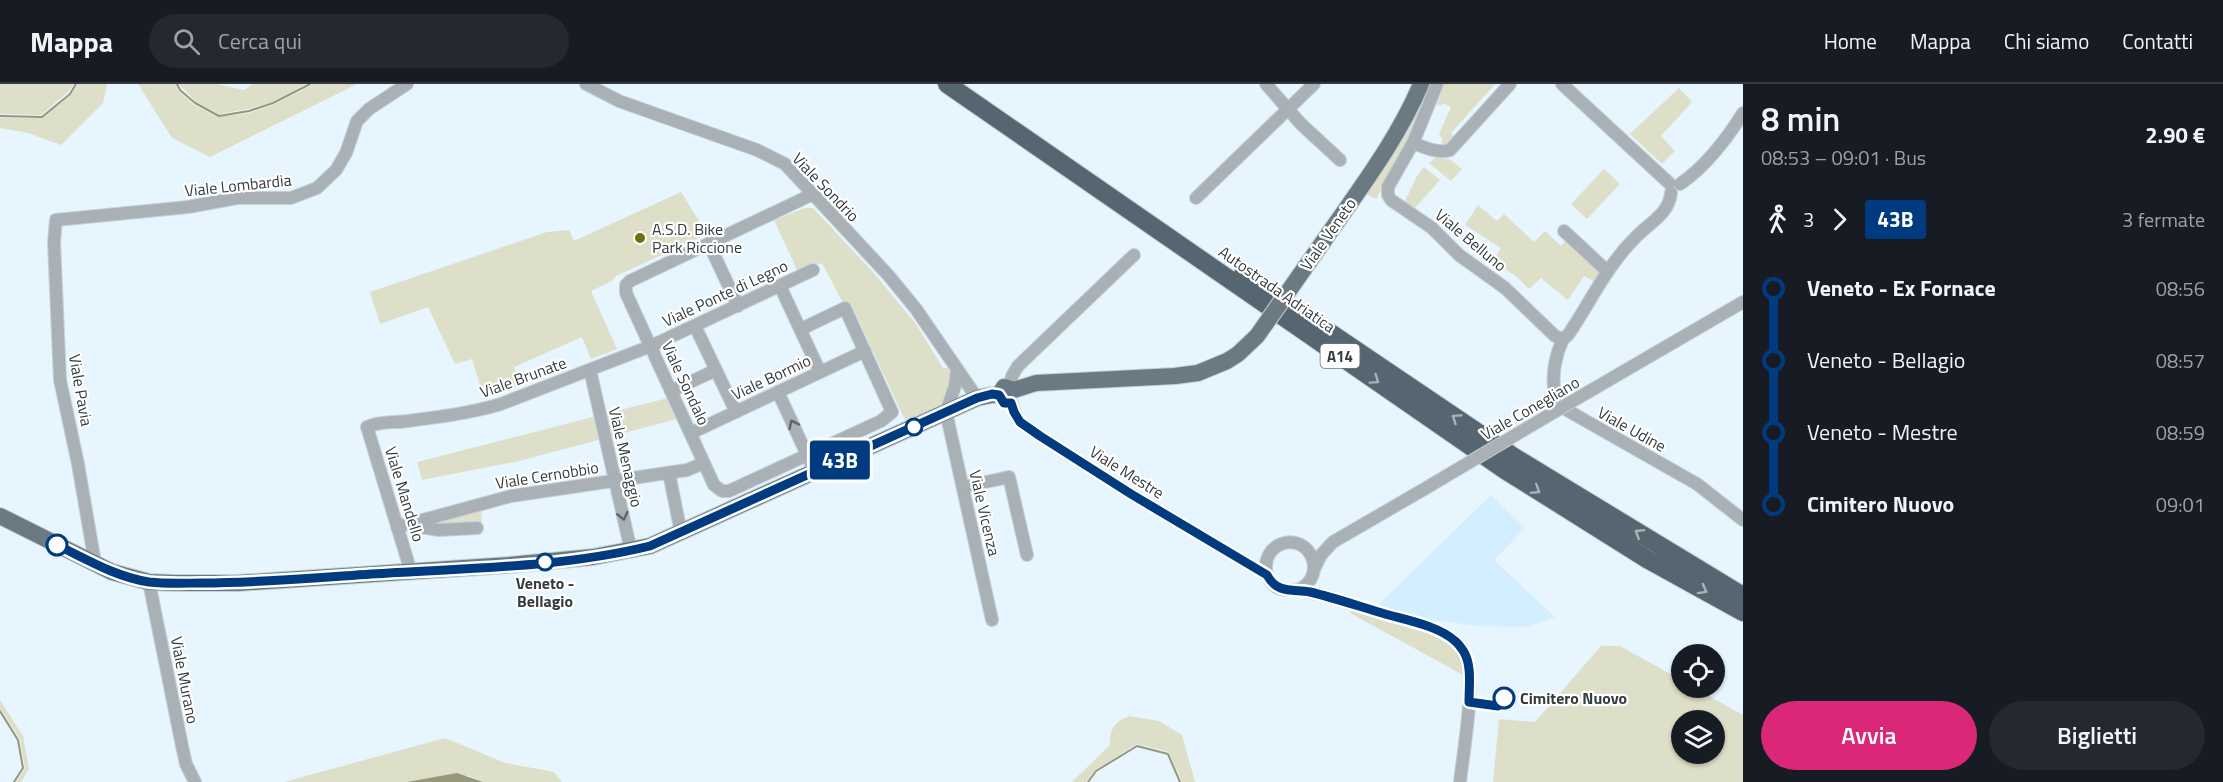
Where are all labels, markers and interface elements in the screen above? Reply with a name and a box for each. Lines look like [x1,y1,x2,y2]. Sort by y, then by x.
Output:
search box [149,14,569,68]
text: Mappa [30,20,113,63]
text: Cerca qui [218,24,302,58]
icon: search [170,25,203,58]
text: Home [1824,25,1877,57]
text: Mappa [1910,25,1971,57]
text: Chi siamo [2004,25,2089,57]
text: Contatti [2122,25,2193,57]
text: 8 min [1761,94,1840,144]
text: 2.90 € [2145,118,2205,152]
text: 08:53 – 09:01 · Bus [1761,142,1926,173]
street label: Viale Sondrio [787,147,865,227]
street label: Viale Lombardia [183,167,293,203]
street label: Viale Veneto [1294,193,1362,275]
street label: Viale Belluno [1430,203,1512,277]
icon: walk [1761,203,1794,236]
icon: forward [1823,203,1856,236]
text: 43B [1877,203,1914,235]
text: 3 [1803,204,1814,235]
text: 3 fermate [2122,204,2205,235]
place label: A.S.D. Bike Park Riccione [652,217,742,259]
marker: A.S.D. Bike Park Riccione [633,231,647,245]
street label: Autostrada Adriatica [1214,240,1340,338]
street label: Viale Ponte di Legno [658,253,792,333]
text: Veneto - Ex Fornace [1807,271,1996,305]
text: 08:56 [2156,273,2205,304]
street label: Viale Sondalo [656,337,716,429]
text: Veneto - Bellagio [1807,343,1965,377]
road number: A14 [1320,344,1360,368]
text: 08:57 [2156,345,2205,376]
street label: Viale Bormio [727,348,815,406]
street label: Viale Brunate [476,350,570,404]
street label: Viale Pavia [63,352,99,428]
street label: Viale Conegliano [1476,370,1584,446]
one-way arrow [1368,373,1379,384]
street label: Viale Udine [1593,400,1671,458]
street label: Viale Menaggio [603,404,649,510]
one-way arrow [1452,414,1463,425]
text: Veneto - Mestre [1807,415,1958,449]
text: 08:59 [2156,417,2205,448]
unlabelled marker [905,418,923,436]
one-way arrow [788,419,800,430]
line badge: 43B [806,440,874,479]
street label: Viale Mestre [1085,440,1169,504]
street label: Viale Mandello [379,443,431,545]
text: 43B [822,444,858,476]
street label: Viale Cernobbio [494,455,600,495]
street label: Viale Vicenza [963,468,1007,558]
one-way arrow [1530,482,1540,494]
text: Cimitero Nuovo [1807,487,1954,521]
text: 09:01 [2156,489,2205,520]
one-way arrow [615,511,628,521]
one-way arrow [1635,528,1645,540]
unlabelled marker [46,534,68,556]
marker: Veneto - Bellagio [536,553,554,571]
place label: Veneto - Bellagio [516,571,574,613]
one-way arrow [1697,583,1707,594]
street label: Viale Murano [165,634,205,726]
map controls [1671,644,1725,764]
button: locate [1671,644,1725,698]
place label: Cimitero Nuovo [1520,686,1627,710]
marker: Cimitero Nuovo [1493,687,1515,709]
button: Avvia [1761,701,1977,770]
button: Biglietti [1989,701,2205,770]
button: layers [1671,710,1725,764]

